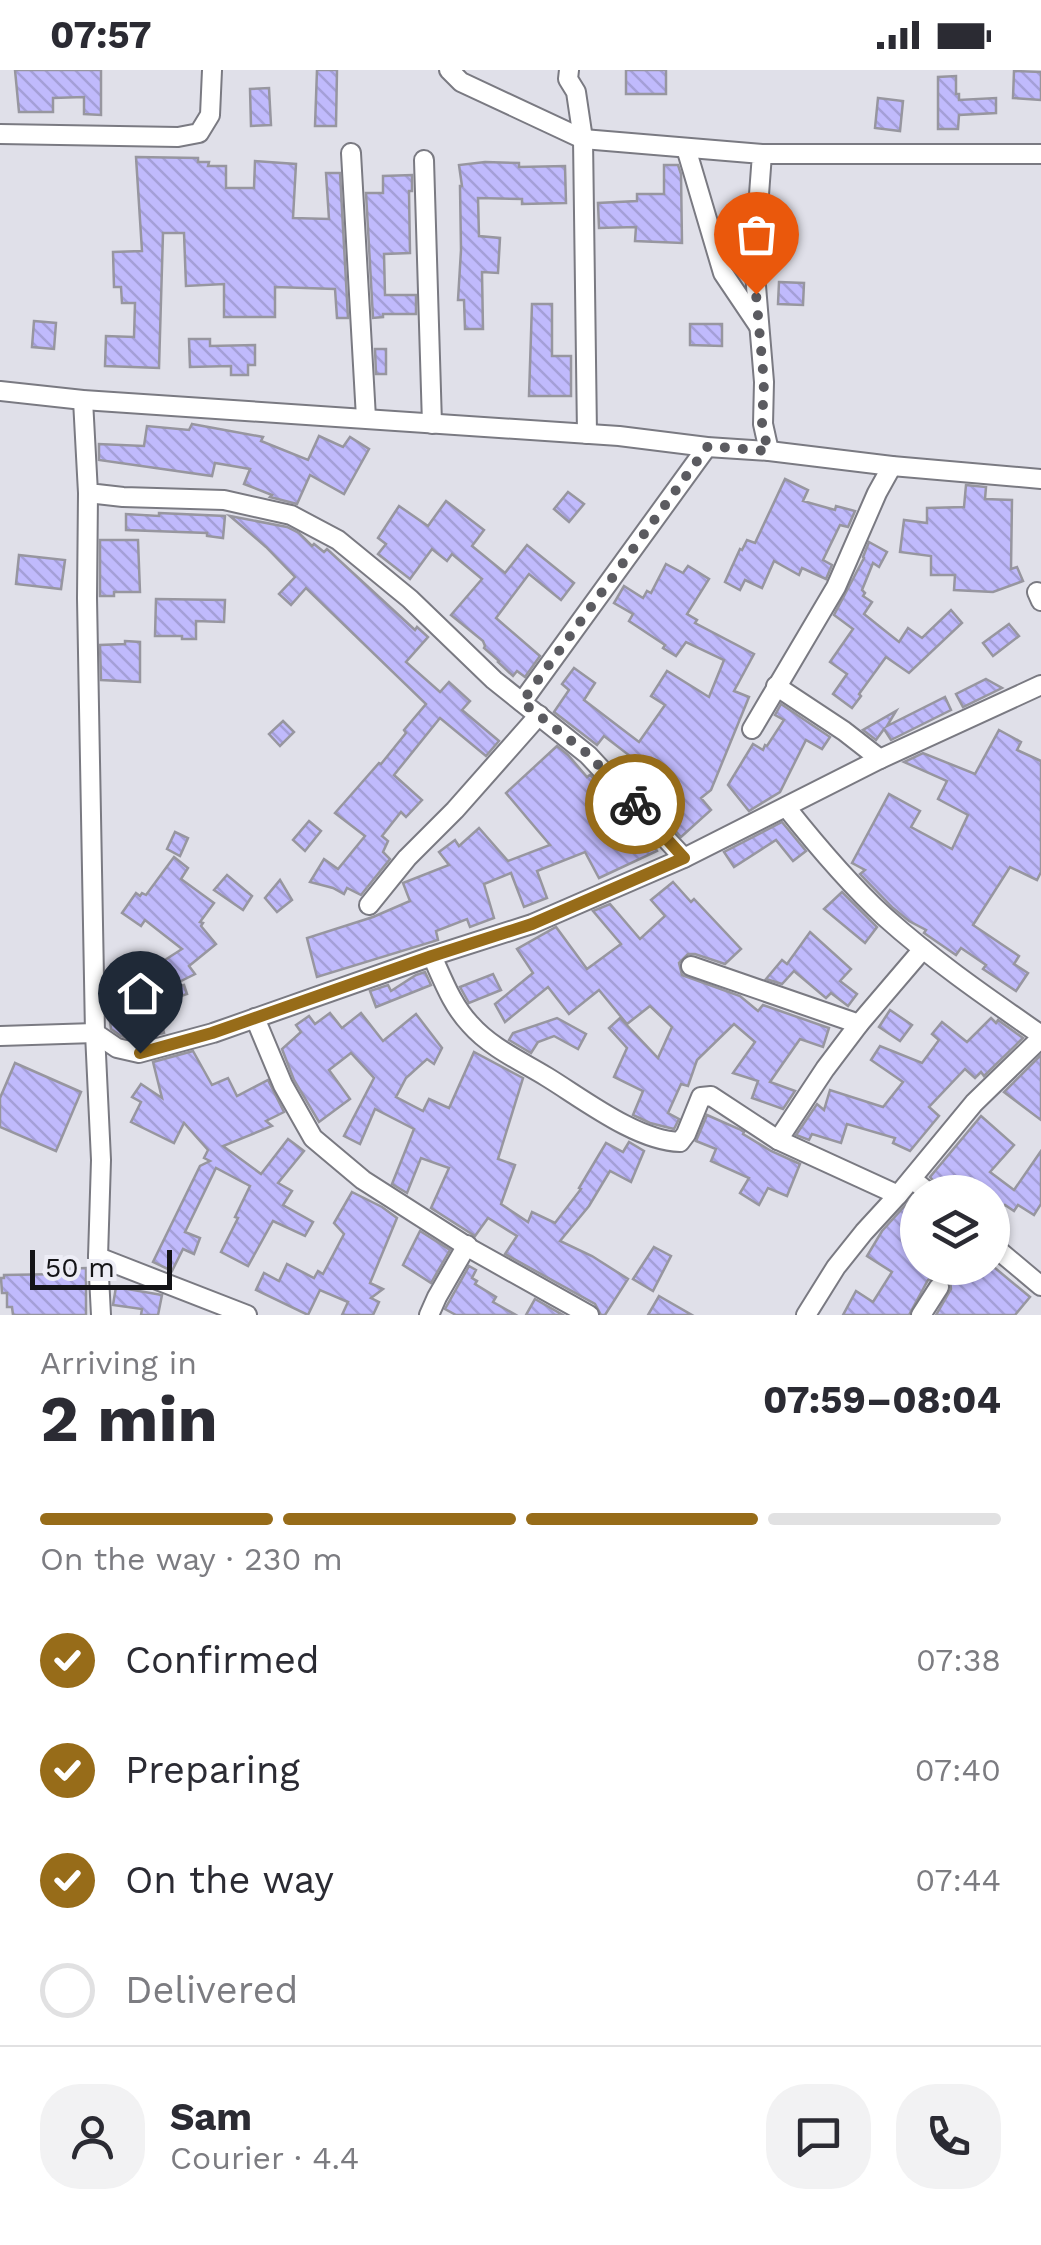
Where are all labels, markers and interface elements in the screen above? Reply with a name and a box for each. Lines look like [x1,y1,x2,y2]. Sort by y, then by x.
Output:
text: 07:57 [50,13,152,57]
pin [714,192,799,295]
icon: bag [729,207,784,262]
courier [585,754,685,854]
icon: bike [608,777,663,832]
pin [98,951,183,1054]
icon: home [113,966,168,1021]
map controls [900,1175,1010,1285]
button: layers [900,1175,1010,1285]
scale bar [30,1245,172,1290]
text: 50 m [45,1251,115,1284]
text: Arriving in [40,1344,197,1382]
text: 07:59–08:04 [763,1378,1001,1422]
text: 2 min [40,1381,218,1457]
text: On the way · 230 m [40,1540,343,1578]
icon: check [40,1633,95,1688]
text: Confirmed [125,1638,320,1682]
text: 07:38 [916,1641,1001,1679]
icon: check [40,1743,95,1798]
text: Preparing [125,1748,300,1792]
text: 07:40 [915,1751,1001,1789]
icon: check [40,1853,95,1908]
text: On the way [125,1858,334,1902]
text: 07:44 [915,1861,1001,1899]
text: Delivered [125,1968,298,2012]
button: person [40,2084,145,2189]
button: chat [766,2084,871,2189]
button: phone [896,2084,1001,2189]
text: Sam [170,2095,252,2139]
text: Courier · 4.4 [170,2139,359,2177]

